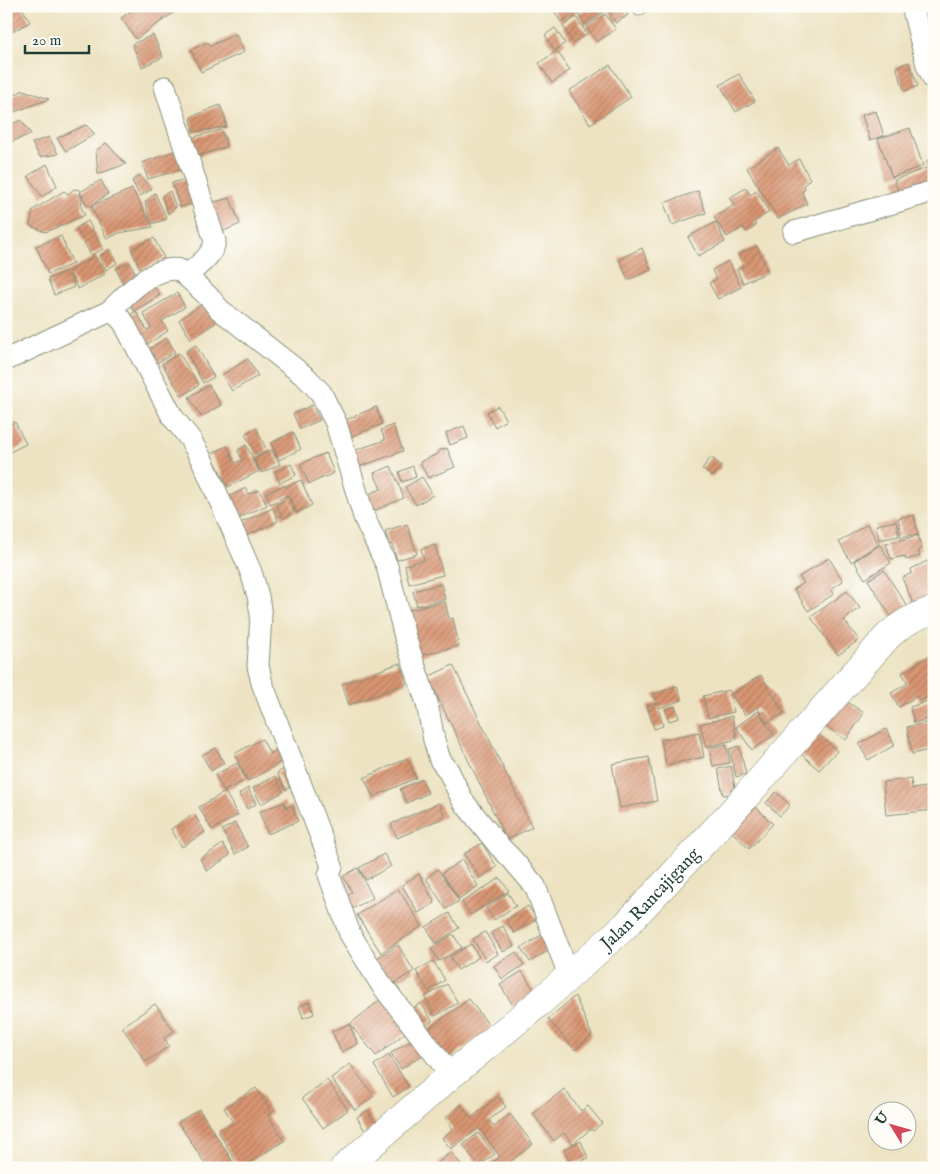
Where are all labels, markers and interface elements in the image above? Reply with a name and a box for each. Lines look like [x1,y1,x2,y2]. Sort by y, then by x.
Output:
scale bar [25,22,89,54]
text: 20 m [32,31,62,50]
street label: Jalan Rancajigang [595,843,706,957]
north arrow [868,1102,918,1152]
text: U [871,1108,894,1130]

